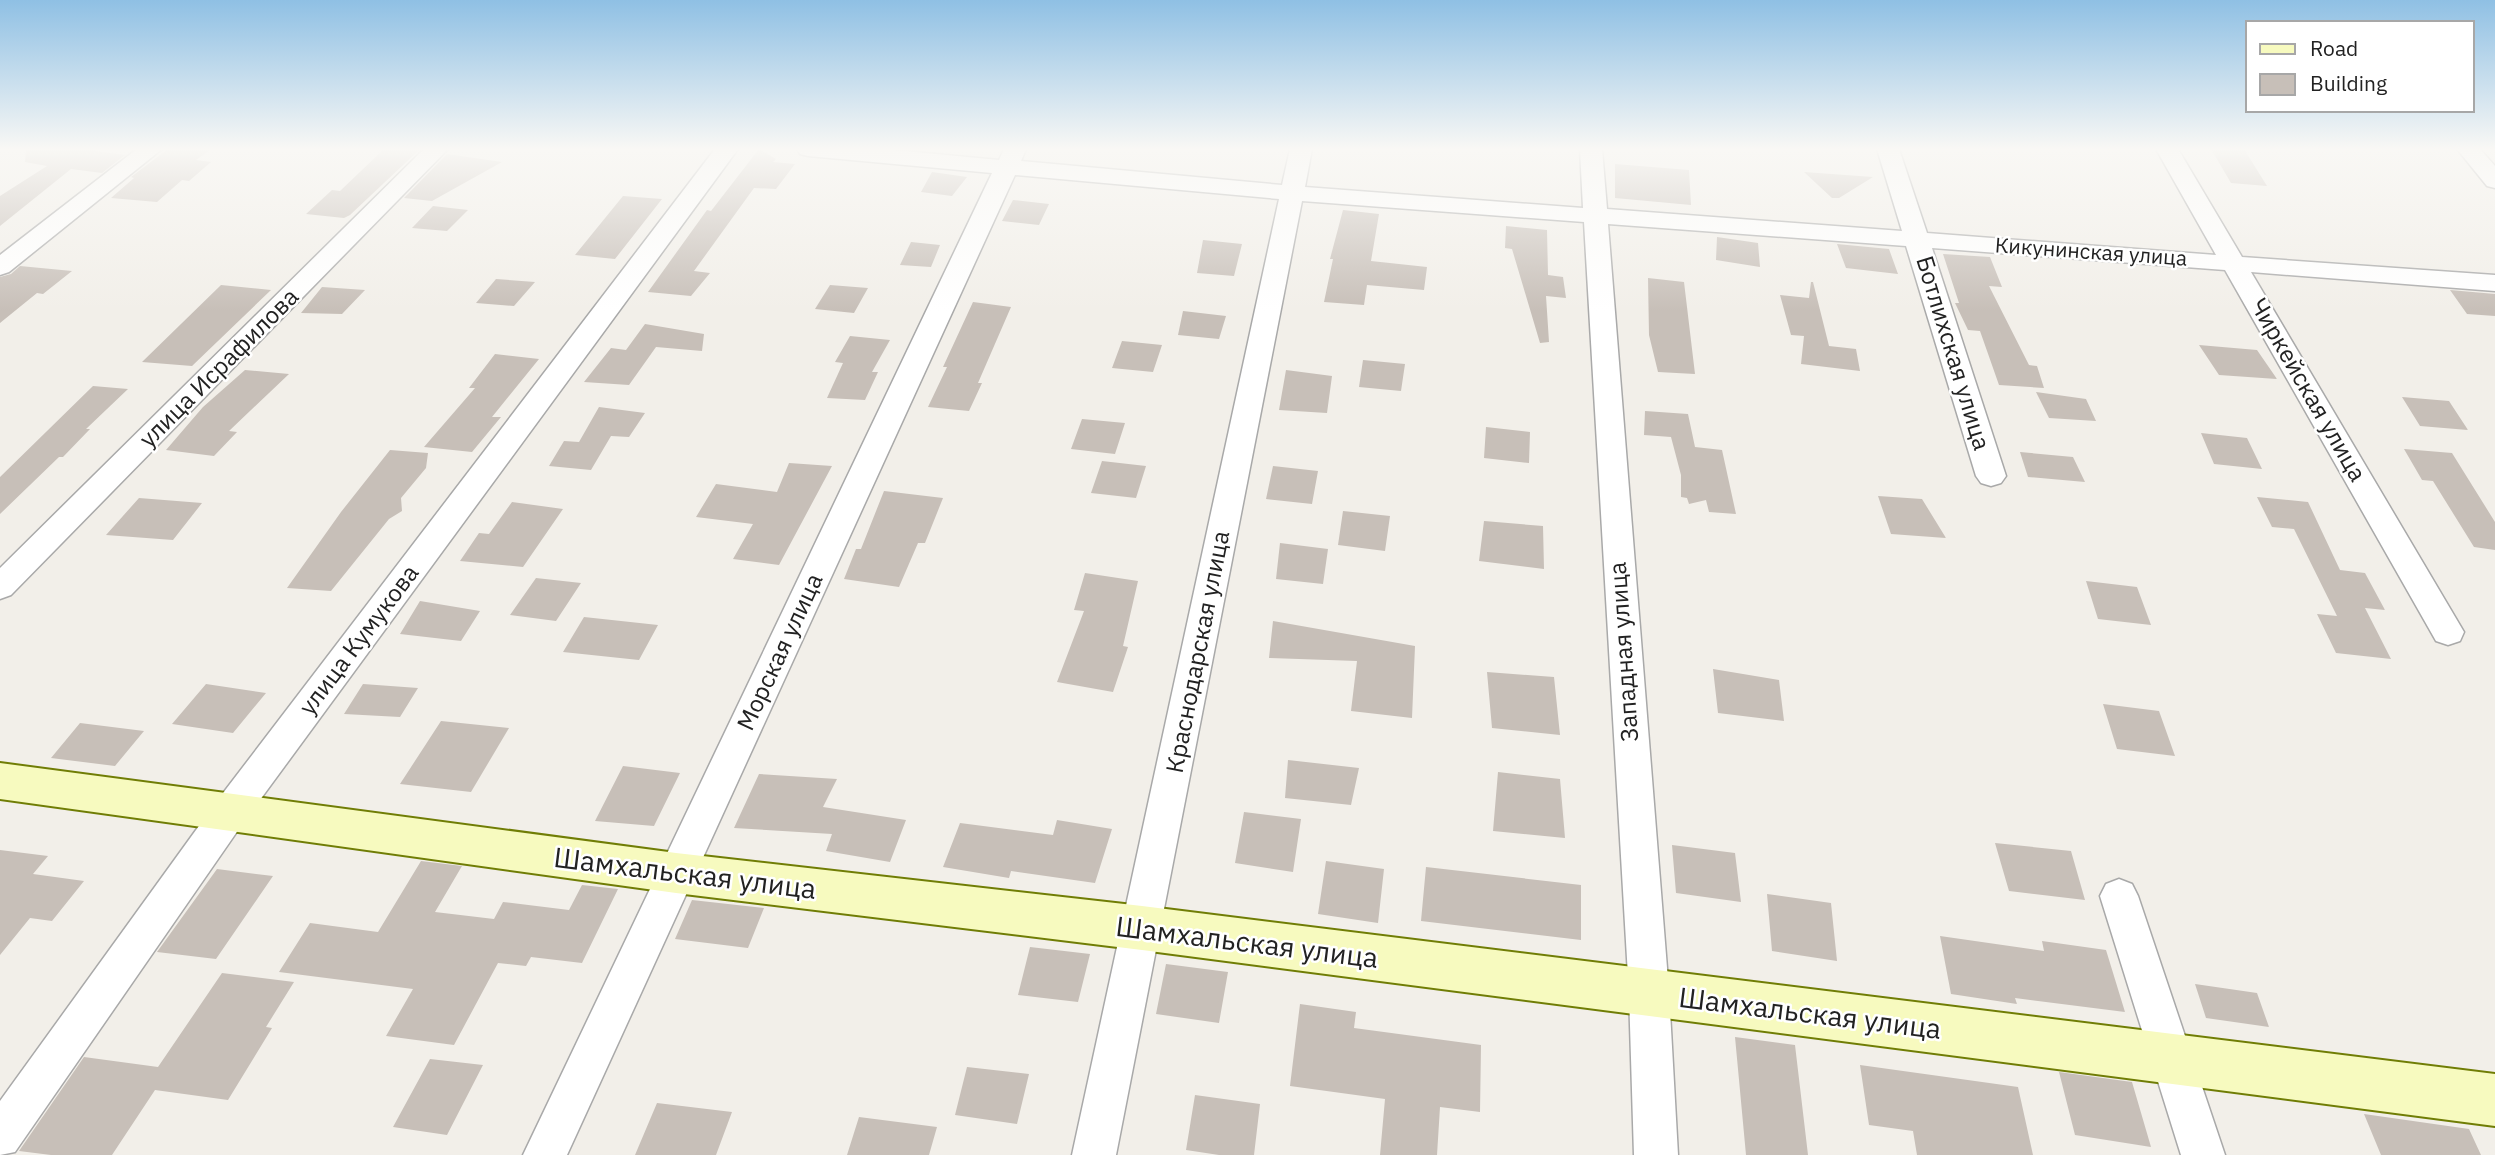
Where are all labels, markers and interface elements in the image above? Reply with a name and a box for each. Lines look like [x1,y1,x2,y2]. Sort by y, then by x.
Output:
legend [2246,21,2474,112]
text: Road [2310,34,2358,62]
text: Building [2310,69,2387,97]
street label: Кикунинская улица [1994,230,2188,272]
street label: Ботлихская улица [1909,252,1999,454]
street label: улица Исрафилова [132,281,305,454]
street label: Чиркейская улица [2243,292,2374,487]
street label: Краснодарская улица [1158,528,1236,776]
street label: улица Кумукова [291,558,425,721]
street label: Западная улица [1601,561,1645,743]
street label: Морская улица [729,568,830,735]
street label: Шамхальская улица [552,838,818,907]
street label: Шамхальская улица [1114,907,1380,976]
street label: Шамхальская улица [1677,978,1943,1047]

